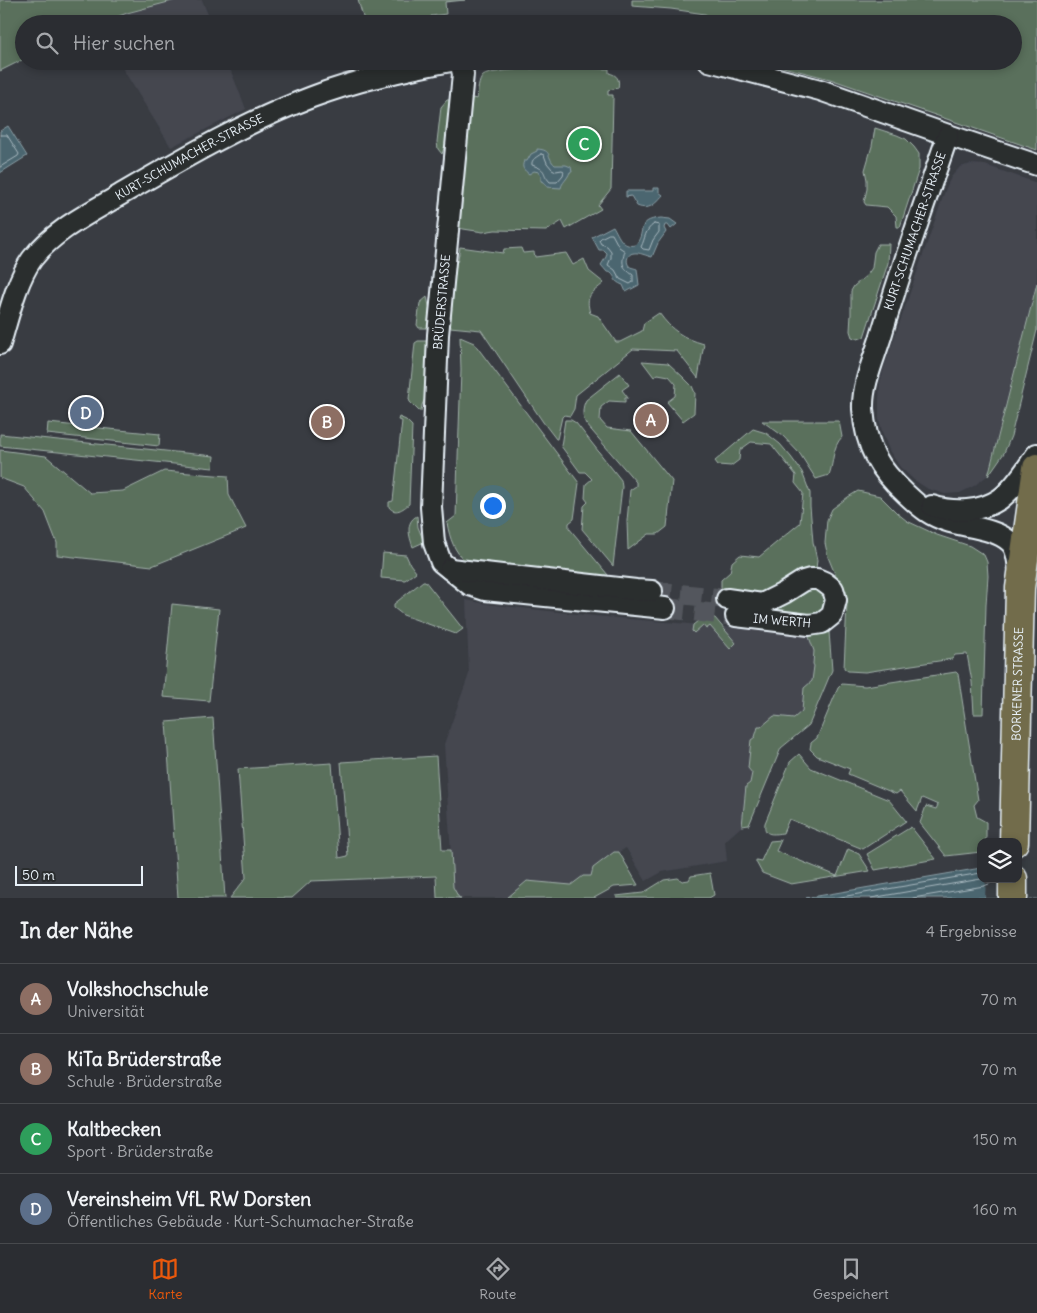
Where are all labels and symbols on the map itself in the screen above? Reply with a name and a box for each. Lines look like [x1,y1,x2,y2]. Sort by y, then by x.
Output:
street label: KURT-SCHUMACHER-STRASSE [112,110,266,203]
pin: C [568,125,600,163]
street label: KURT-SCHUMACHER-STRASSE [880,150,949,312]
street label: BRÜDERSTRASSE [430,254,453,350]
pin: D [70,394,102,432]
pin: A [635,401,667,439]
pin: B [311,403,343,441]
your location [480,493,506,519]
street label: IM WERTH [752,611,812,631]
street label: BORKENER STRASSE [1008,627,1026,741]
scale bar [15,863,142,886]

